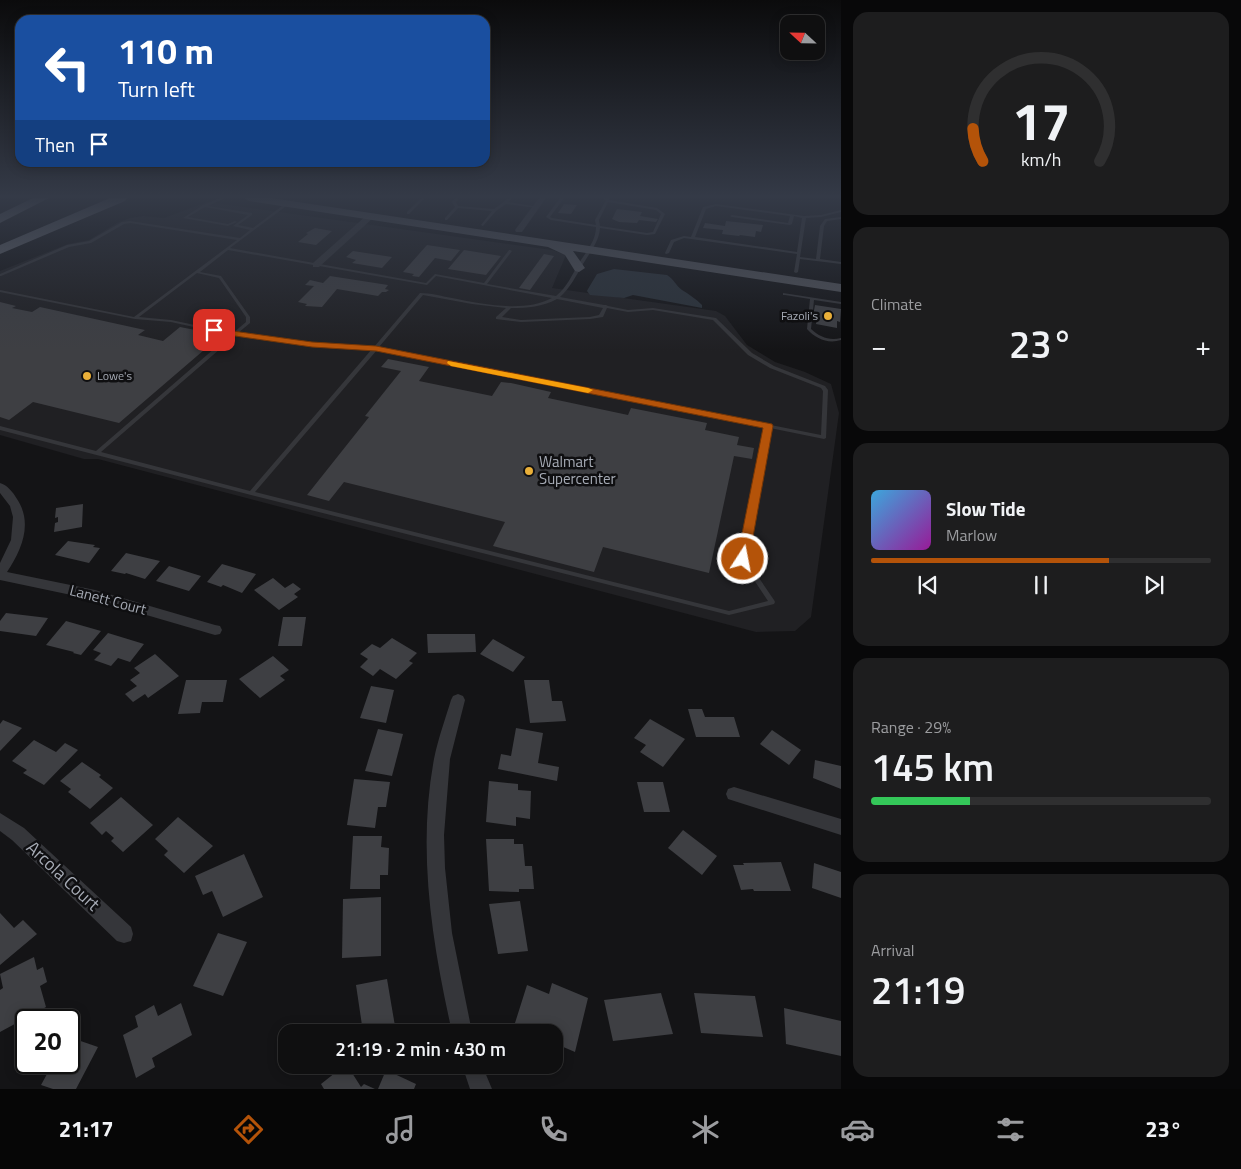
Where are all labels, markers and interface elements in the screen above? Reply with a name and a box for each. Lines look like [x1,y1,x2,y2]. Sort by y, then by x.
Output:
north arrow [780,15,825,60]
map controls [780,15,825,60]
text: 110 m [118,24,214,78]
icon: left [35,35,100,100]
text: Turn left [118,72,195,106]
text: 17 [1012,81,1070,160]
text: Then [35,130,75,159]
icon: arrive [85,130,113,158]
text: km/h [1021,146,1061,173]
text: Climate [871,292,922,316]
place label: Fazoli's [781,306,818,325]
pin [193,309,235,351]
marker: Fazoli's [822,310,834,322]
text: 23° [1009,315,1073,373]
icon: arrive [200,316,228,344]
text: − [871,324,887,367]
text: + [1195,324,1211,367]
place label: Lowe's [97,366,132,385]
marker: Lowe's [81,370,93,382]
place label: Walmart Supercenter [539,450,616,490]
marker: Walmart Supercenter [523,465,535,477]
text: Slow Tide [946,494,1025,523]
text: Marlow [946,523,997,547]
position arrow [716,532,768,584]
icon: previous [914,571,942,599]
icon: pause [1027,571,1055,599]
icon: next [1140,571,1168,599]
street label: Lanett Court [67,578,150,621]
text: Range · 29% [871,715,951,739]
text: 145 km [871,738,994,796]
street label: Arcola Court [20,834,107,917]
text: Arrival [871,938,914,962]
text: 21:19 [871,961,965,1019]
speed limit sign: 20 [15,1009,80,1074]
text: 21:19 · 2 min · 430 m [335,1034,506,1063]
text: 21:17 [59,1112,114,1146]
icon: directions [231,1112,266,1147]
icon: music [383,1112,418,1147]
icon: phone [536,1112,571,1147]
icon: climate [688,1112,723,1147]
icon: car [840,1112,875,1147]
icon: filters [993,1112,1028,1147]
text: 23° [1145,1112,1182,1146]

